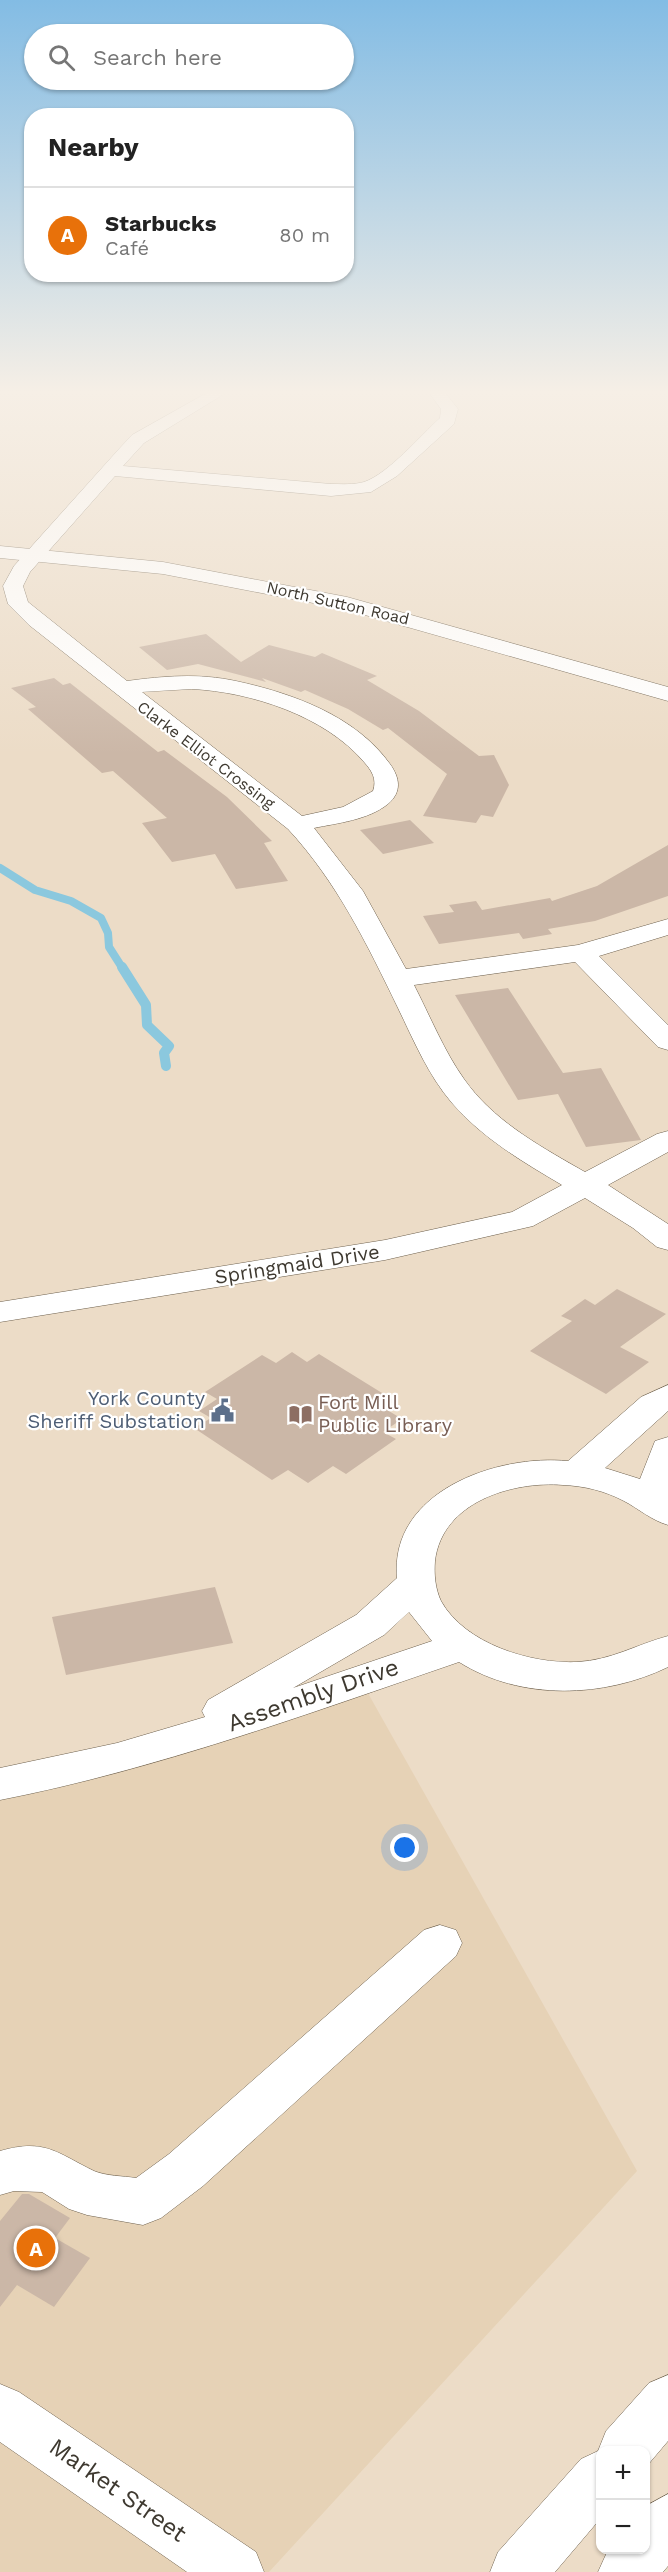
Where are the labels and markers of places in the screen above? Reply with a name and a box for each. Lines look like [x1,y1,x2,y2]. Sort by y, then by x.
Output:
place label: York County Sheriff Substation [28,1386,206,1433]
place label: Fort Mill Public Library [318,1390,453,1437]
public building icon: York County Sheriff Substation [210,1397,236,1423]
library icon: Fort Mill Public Library [287,1401,313,1427]
pin: A [16,2226,56,2270]

